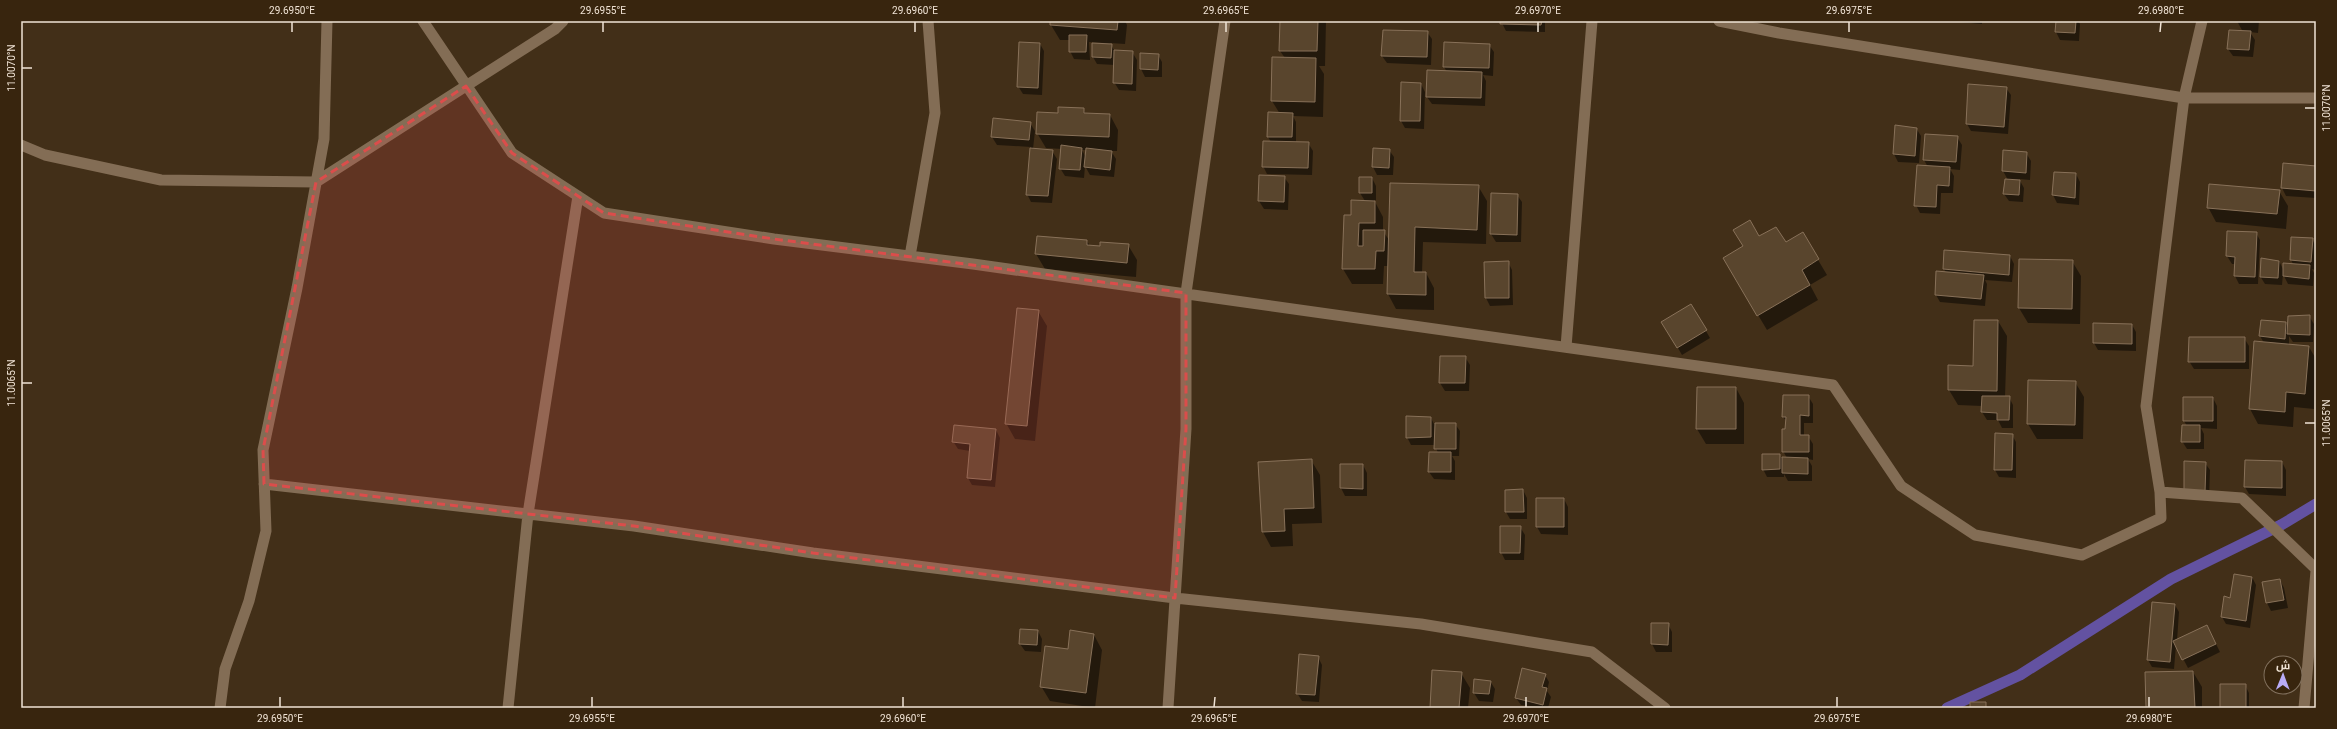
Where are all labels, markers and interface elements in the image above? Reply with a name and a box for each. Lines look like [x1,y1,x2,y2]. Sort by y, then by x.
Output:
text: 29.6950°E [269,5,315,16]
text: 29.6955°E [580,5,626,16]
text: 29.6960°E [892,5,938,16]
text: 29.6965°E [1203,5,1249,16]
text: 29.6970°E [1515,5,1561,16]
text: 29.6975°E [1826,5,1872,16]
text: 29.6980°E [2138,5,2184,16]
text: 11.0070°N [6,44,17,92]
text: 11.0070°N [2321,84,2332,132]
text: 11.0065°N [6,359,17,407]
text: 11.0065°N [2321,399,2332,447]
north arrow [2263,655,2303,695]
text: ش [2276,659,2290,672]
text: 29.6950°E [257,713,303,724]
text: 29.6955°E [569,713,615,724]
text: 29.6960°E [880,713,926,724]
text: 29.6965°E [1191,713,1237,724]
text: 29.6970°E [1503,713,1549,724]
text: 29.6975°E [1814,713,1860,724]
text: 29.6980°E [2126,713,2172,724]

